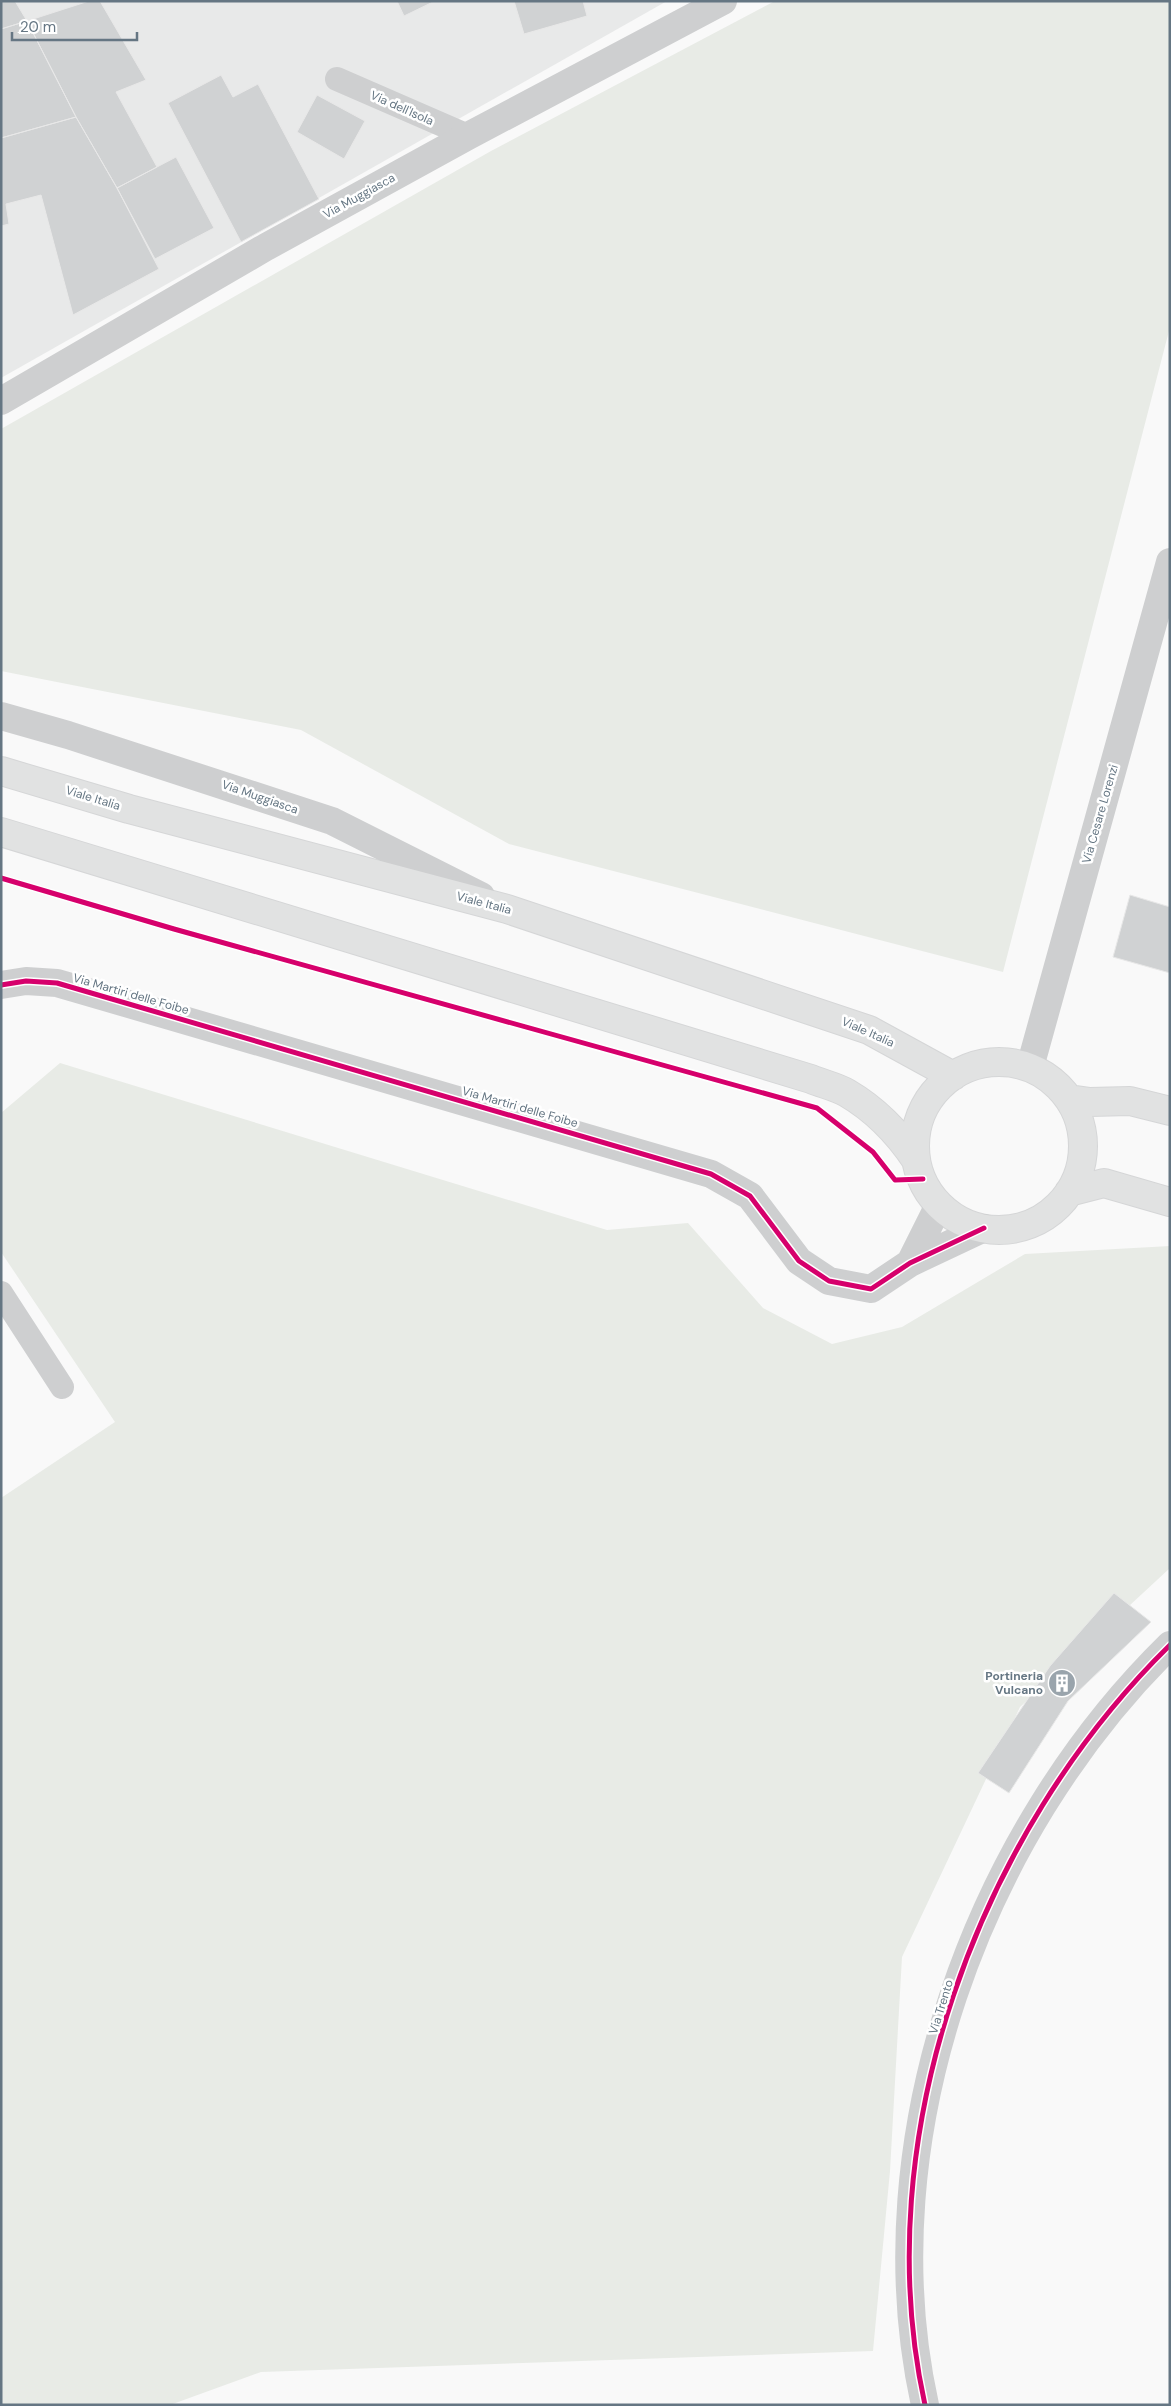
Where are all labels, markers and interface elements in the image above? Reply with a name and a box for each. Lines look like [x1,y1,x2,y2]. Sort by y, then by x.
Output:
scale bar [12,10,138,42]
text: 20 m [20,17,56,37]
street label: Via dell'Isola [368,87,436,129]
street label: Via Muggiasca [320,170,398,222]
street label: Via Cesare Lorenzi [1078,763,1122,865]
street label: Via Muggiasca [220,776,300,818]
street label: Viale Italia [64,782,122,814]
street label: Viale Italia [455,888,513,918]
street label: Via Martiri delle Foibe [71,970,191,1018]
street label: Viale Italia [839,1013,897,1051]
street label: Via Martiri delle Foibe [460,1083,580,1131]
place label: Portineria Vulcano [985,1668,1043,1698]
building icon: Portineria Vulcano [1047,1668,1077,1698]
street label: Via Trento [925,1978,957,2036]

